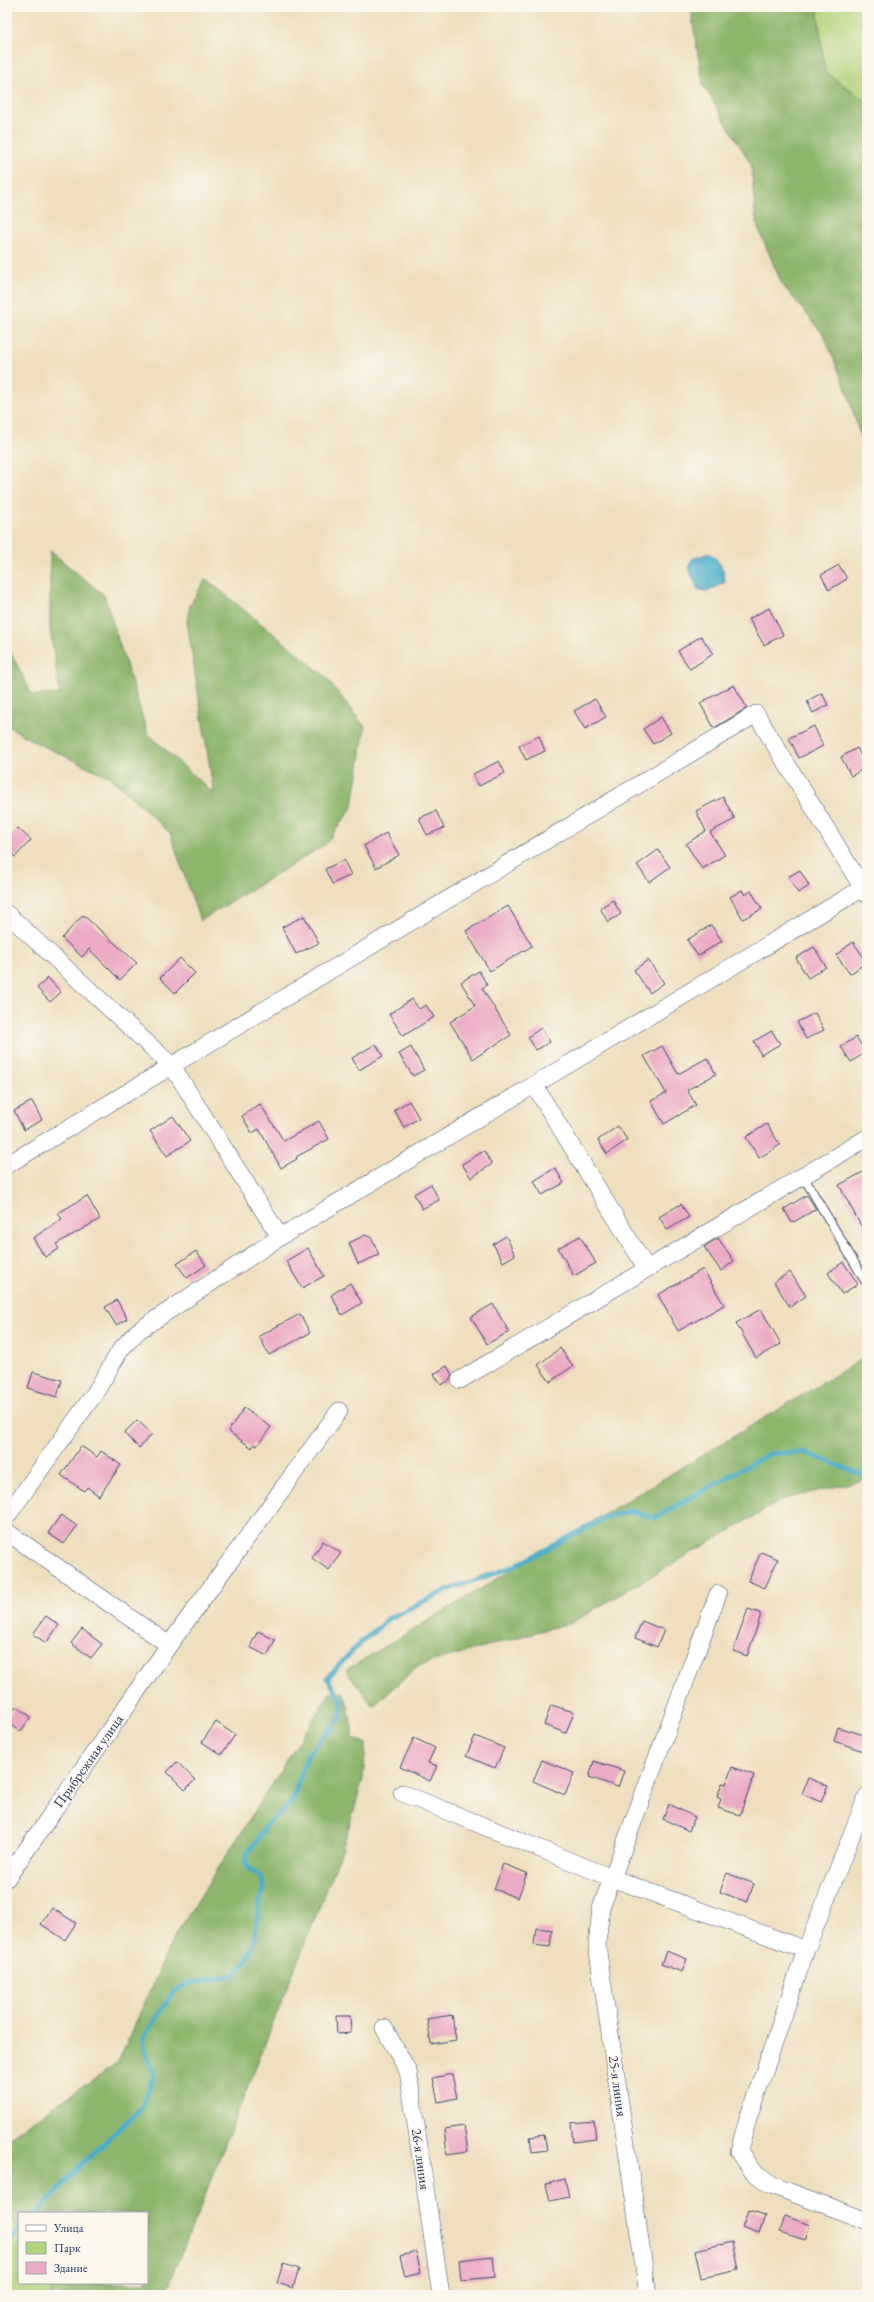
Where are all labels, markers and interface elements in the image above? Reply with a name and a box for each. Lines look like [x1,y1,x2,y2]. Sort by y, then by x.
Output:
street label: Прибрежная улица [49,1711,127,1811]
street label: 25-я линия [605,2054,631,2118]
street label: 26-я линия [408,2127,434,2191]
legend [18,2212,148,2284]
text: Улица [53,2220,84,2236]
text: Парк [54,2240,81,2256]
text: Здание [54,2260,88,2276]

